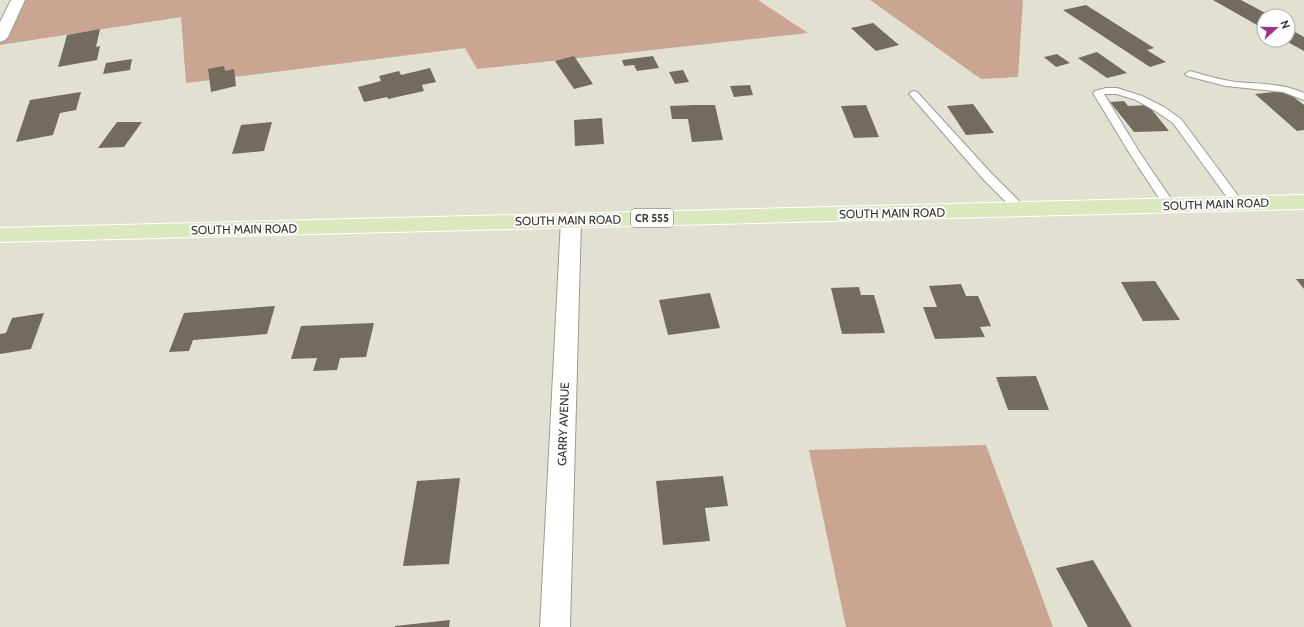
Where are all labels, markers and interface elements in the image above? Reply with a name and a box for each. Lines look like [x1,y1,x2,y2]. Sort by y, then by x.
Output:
north arrow [1256,8,1296,48]
text: N [1277,18,1293,31]
street label: SOUTH MAIN ROAD [1163,195,1270,213]
street label: SOUTH MAIN ROAD [839,205,946,221]
road number: CR 555 [631,209,673,227]
street label: SOUTH MAIN ROAD [515,212,622,228]
street label: SOUTH MAIN ROAD [191,221,298,237]
street label: GARRY AVENUE [554,381,572,466]

